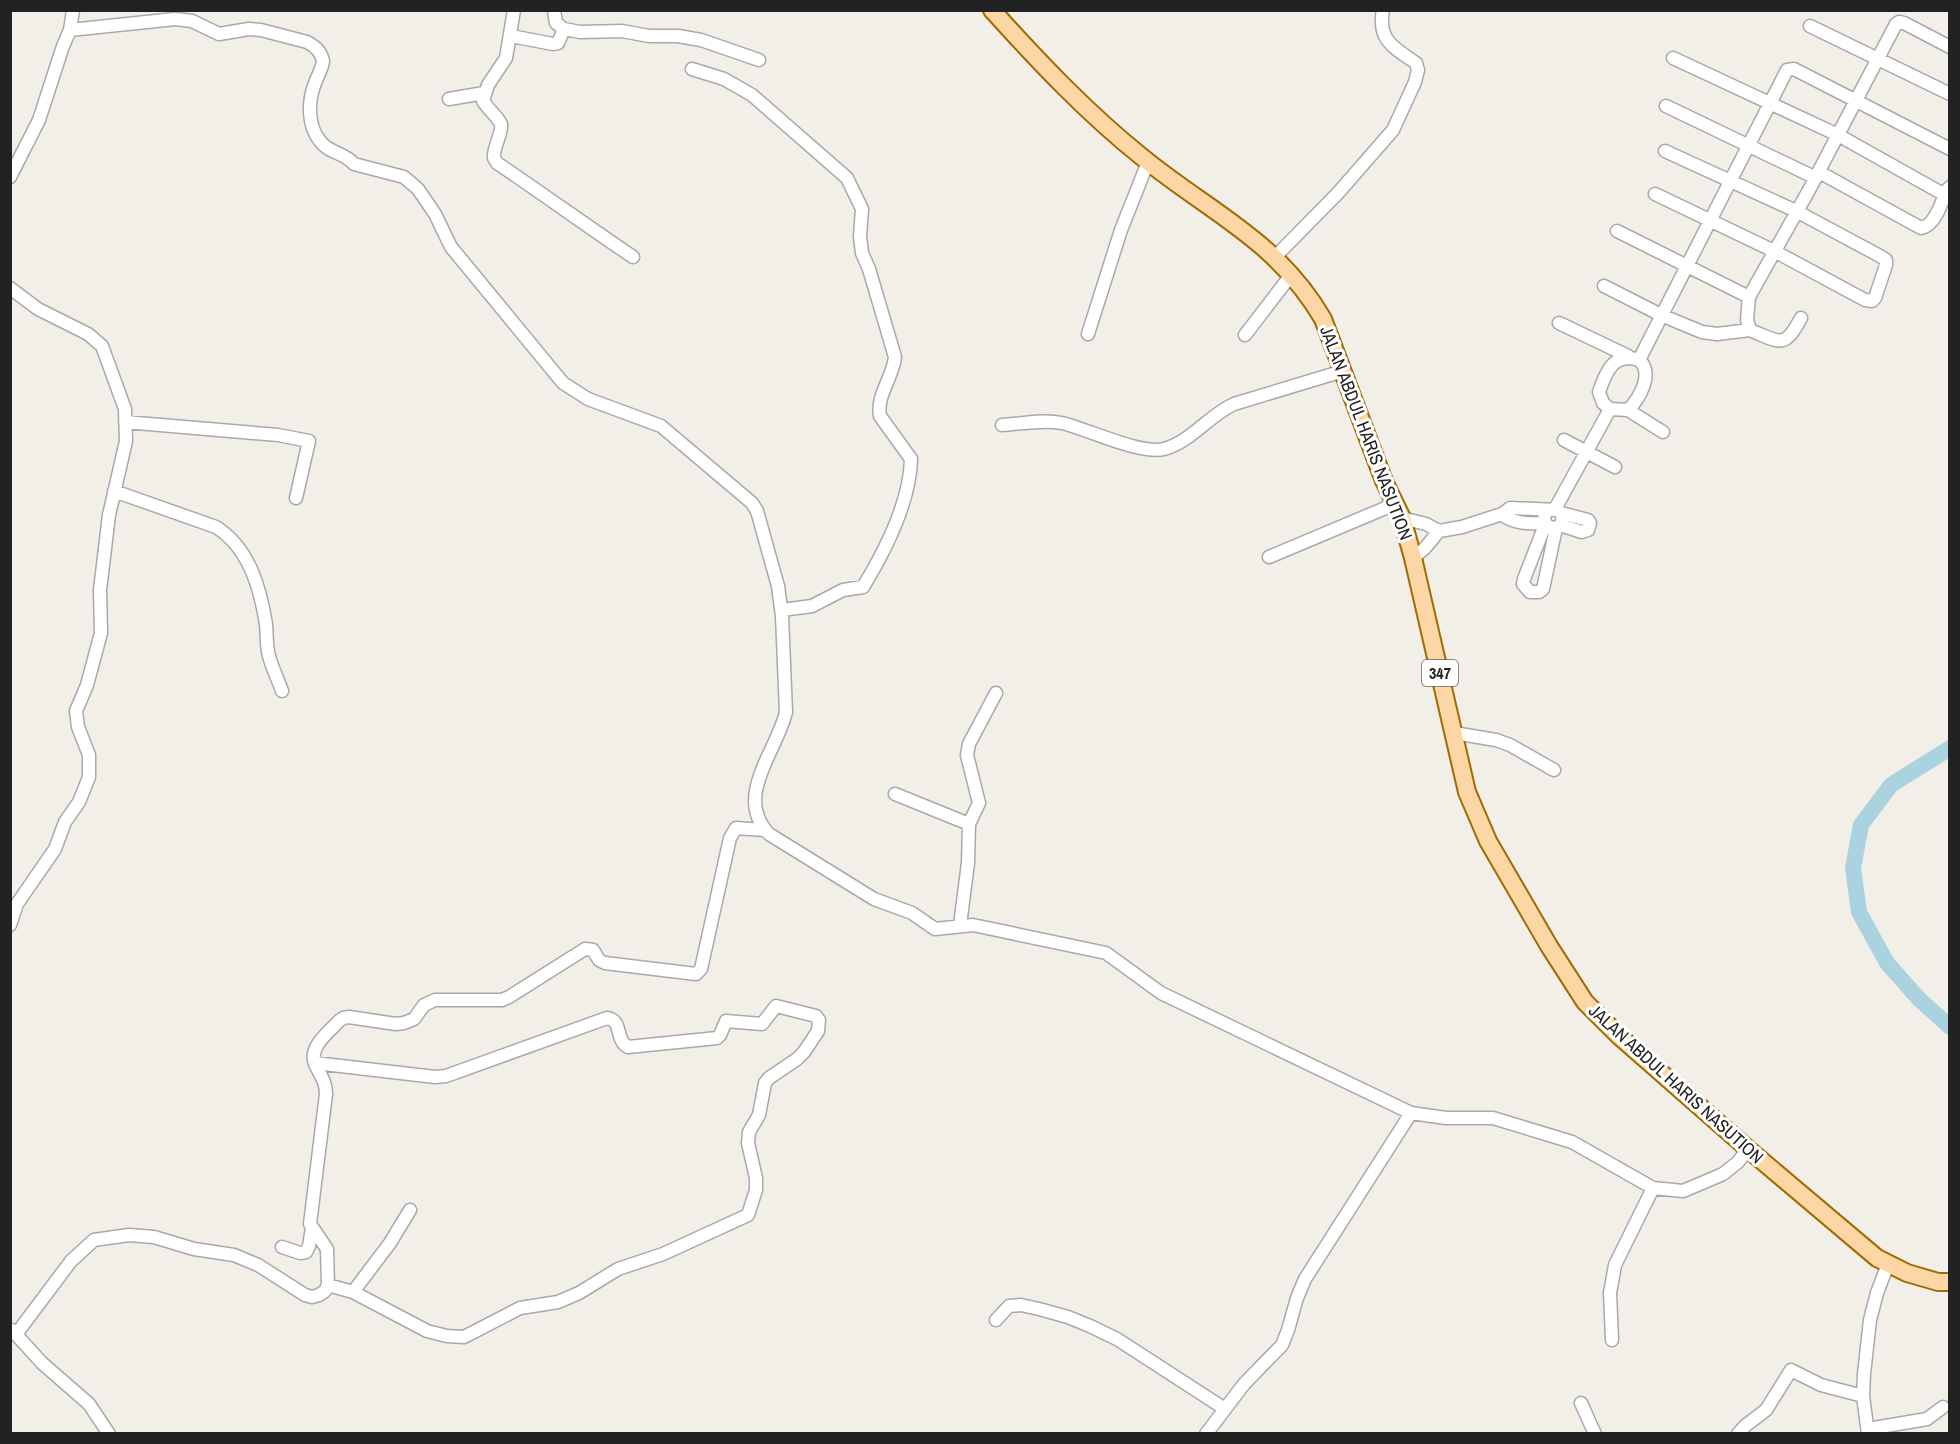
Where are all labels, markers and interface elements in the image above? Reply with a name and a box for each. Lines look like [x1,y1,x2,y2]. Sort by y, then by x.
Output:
street label: JALAN ABDUL HARIS NASUTION [1314,322,1419,543]
road number: 347 [1422,660,1458,686]
street label: JALAN ABDUL HARIS NASUTION [1583,998,1769,1169]

